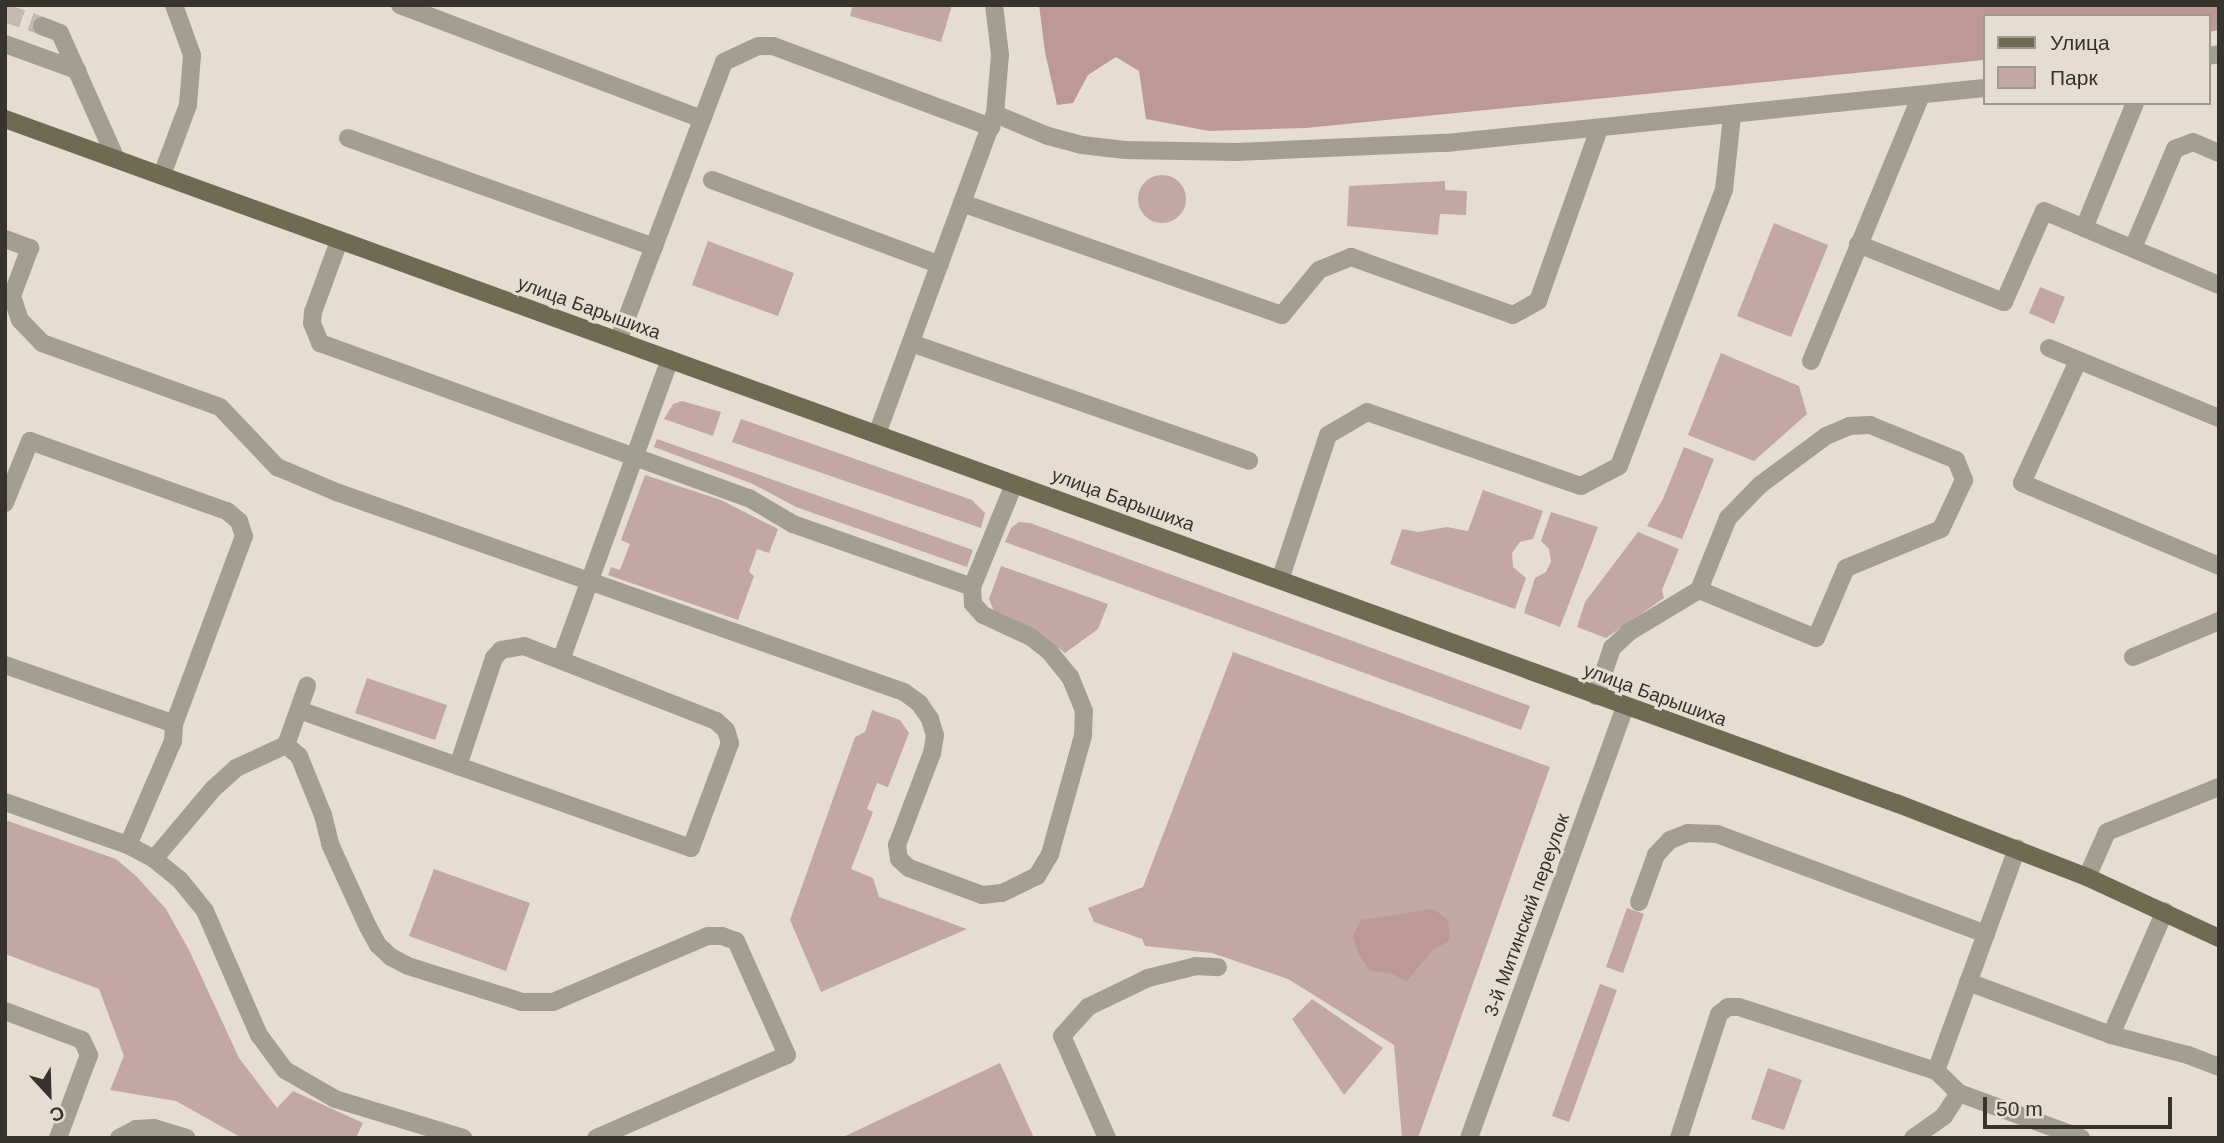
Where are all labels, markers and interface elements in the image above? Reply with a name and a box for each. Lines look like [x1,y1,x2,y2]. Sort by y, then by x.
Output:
legend [1982,14,2210,105]
text: Улица [2050,31,2110,54]
text: Парк [2050,66,2098,89]
street label: улица Барышиха [514,272,664,344]
street label: улица Барышиха [1048,464,1198,536]
street label: улица Барышиха [1580,659,1730,731]
street label: 3-й Митинский переулок [1480,810,1574,1020]
north arrow [14,1059,84,1129]
scale bar [1986,1084,2175,1128]
text: 50 m [1996,1097,2043,1120]
text: С [47,1102,67,1126]

